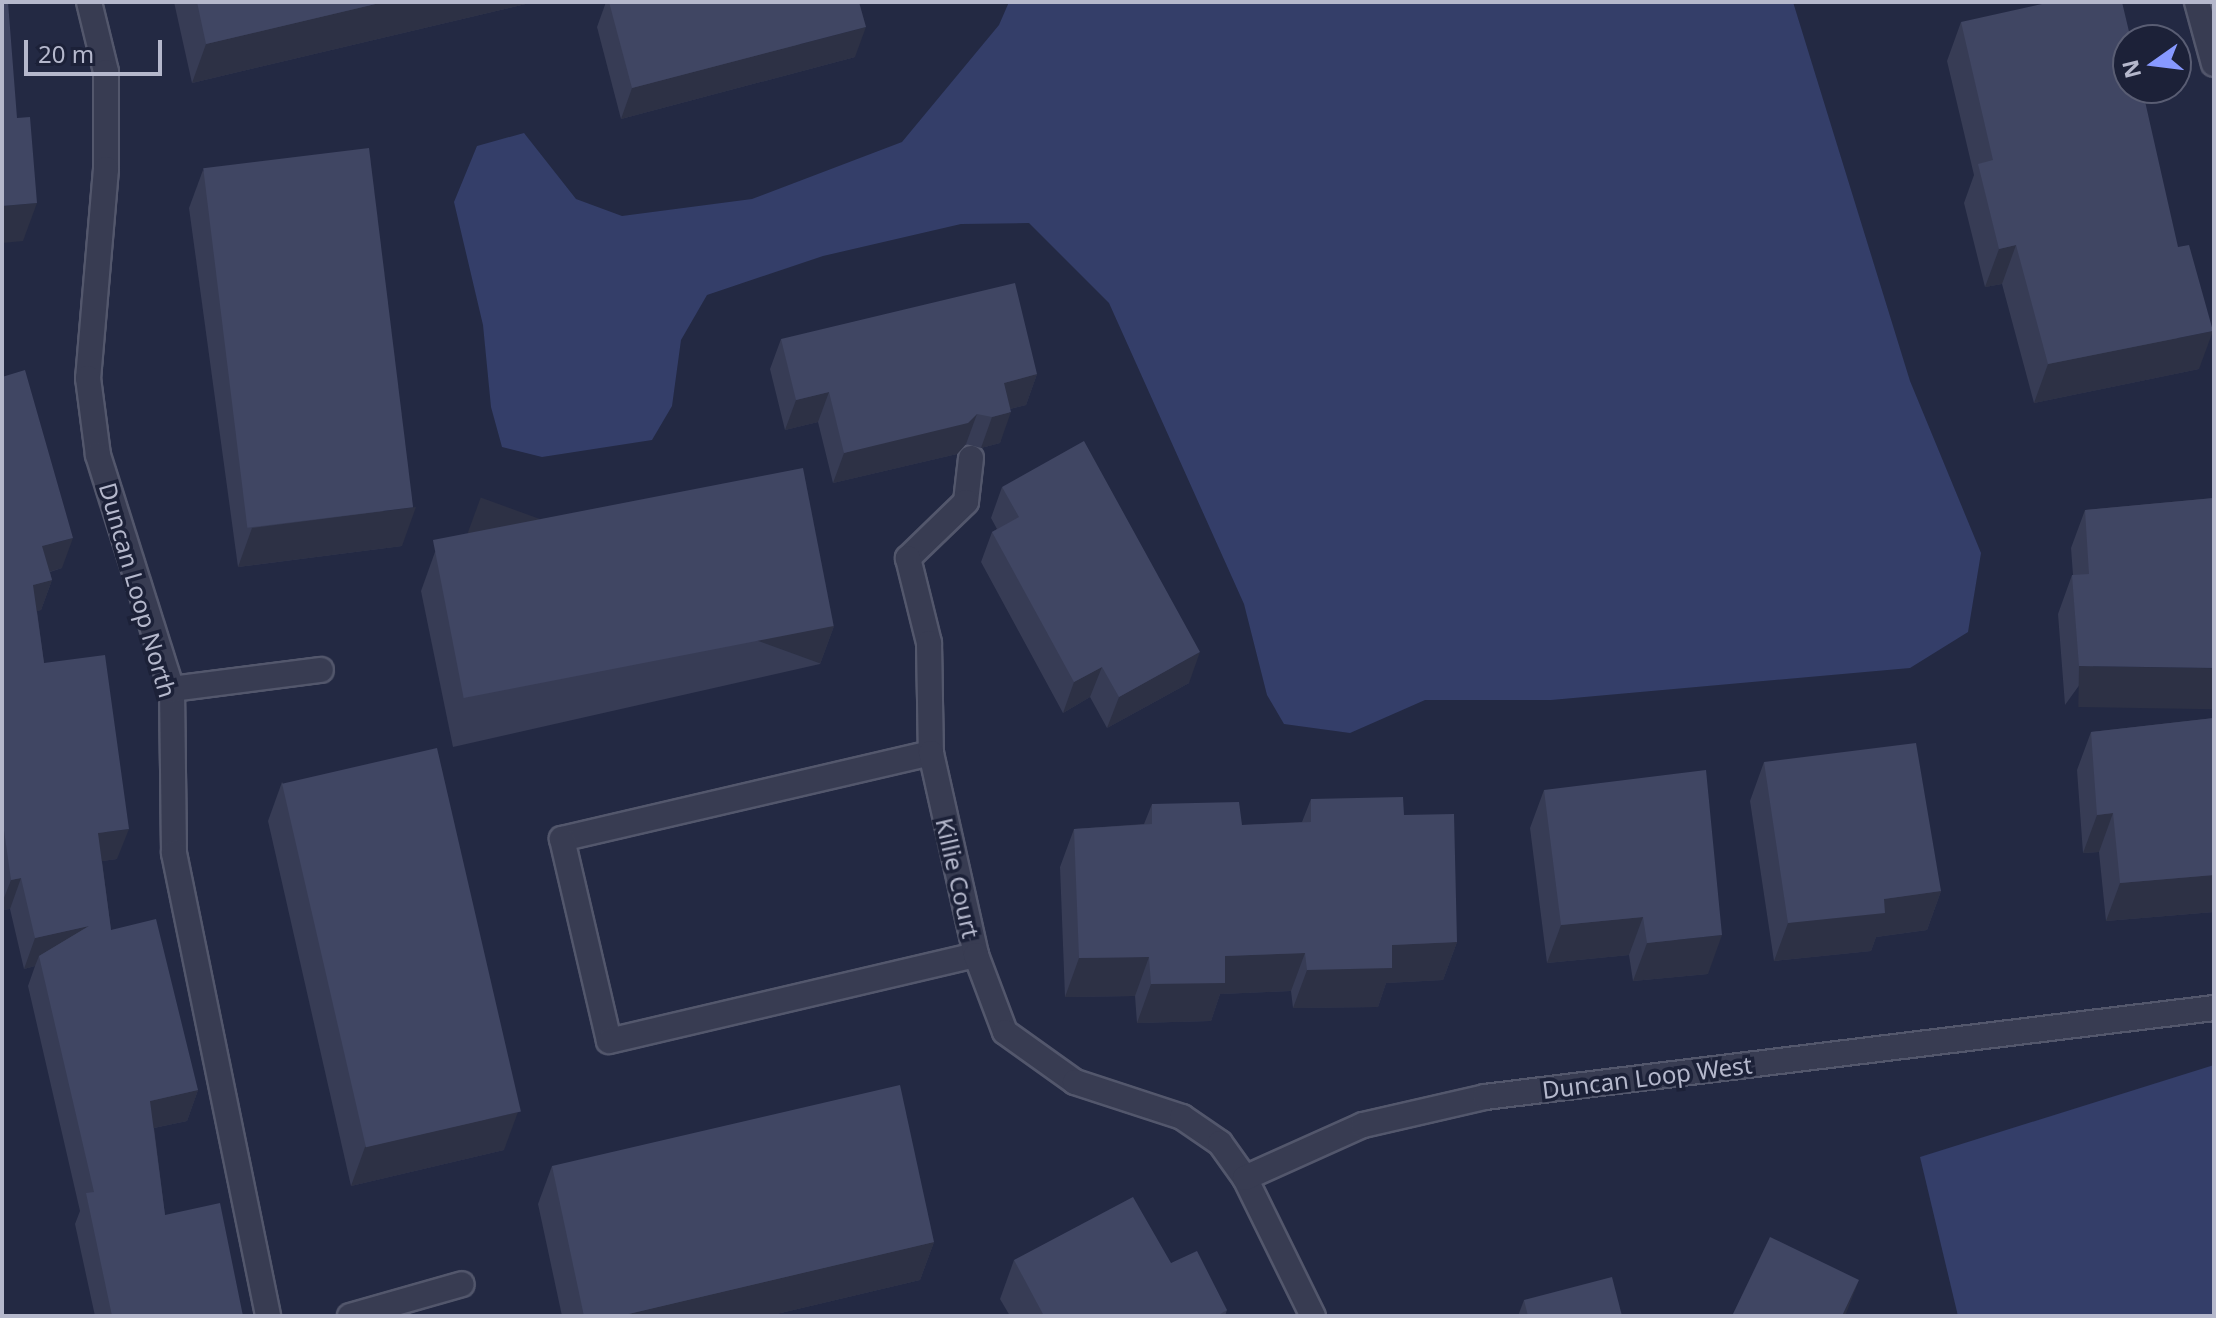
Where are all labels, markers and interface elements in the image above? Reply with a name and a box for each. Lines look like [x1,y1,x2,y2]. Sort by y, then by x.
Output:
scale bar [28,24,166,74]
north arrow [2112,24,2192,104]
text: 20 m [38,37,94,70]
text: N [2114,57,2147,82]
street label: Duncan Loop North [94,479,182,701]
street label: Killie Court [930,815,986,941]
street label: Duncan Loop West [1540,1050,1754,1104]

